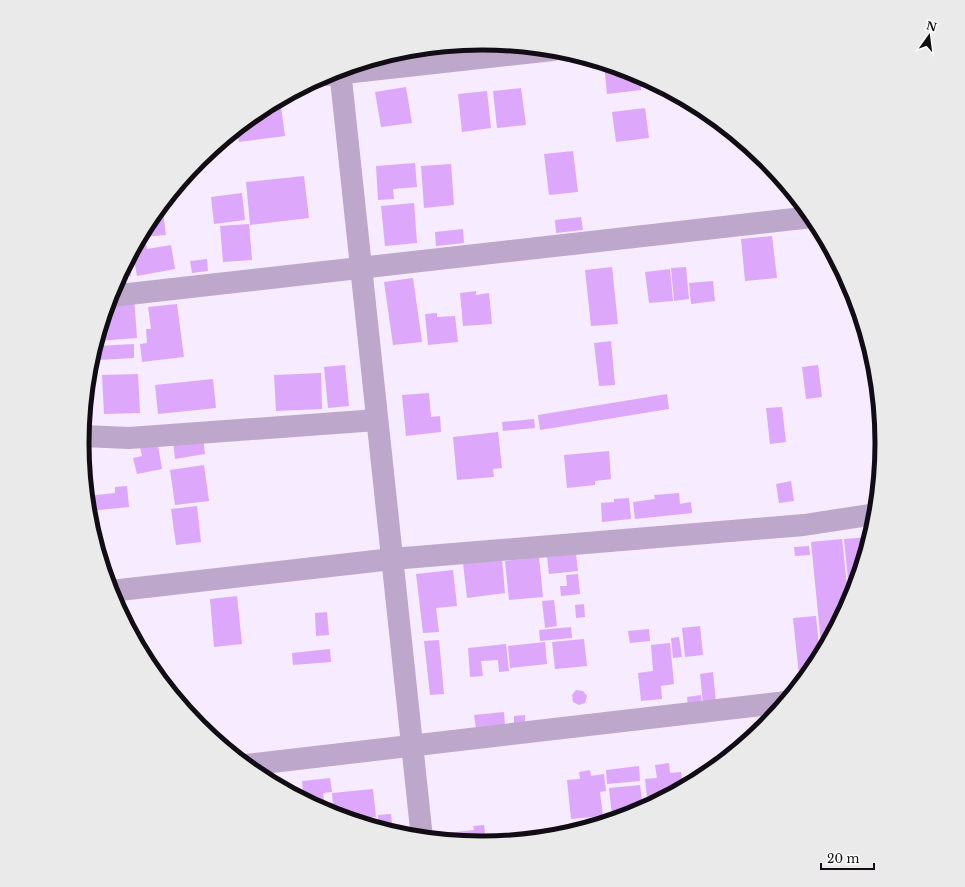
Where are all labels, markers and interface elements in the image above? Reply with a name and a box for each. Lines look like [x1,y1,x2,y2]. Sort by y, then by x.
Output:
north arrow [909,16,949,56]
text: N [925,18,939,34]
scale bar [821,845,874,871]
text: 20 m [827,851,859,866]

